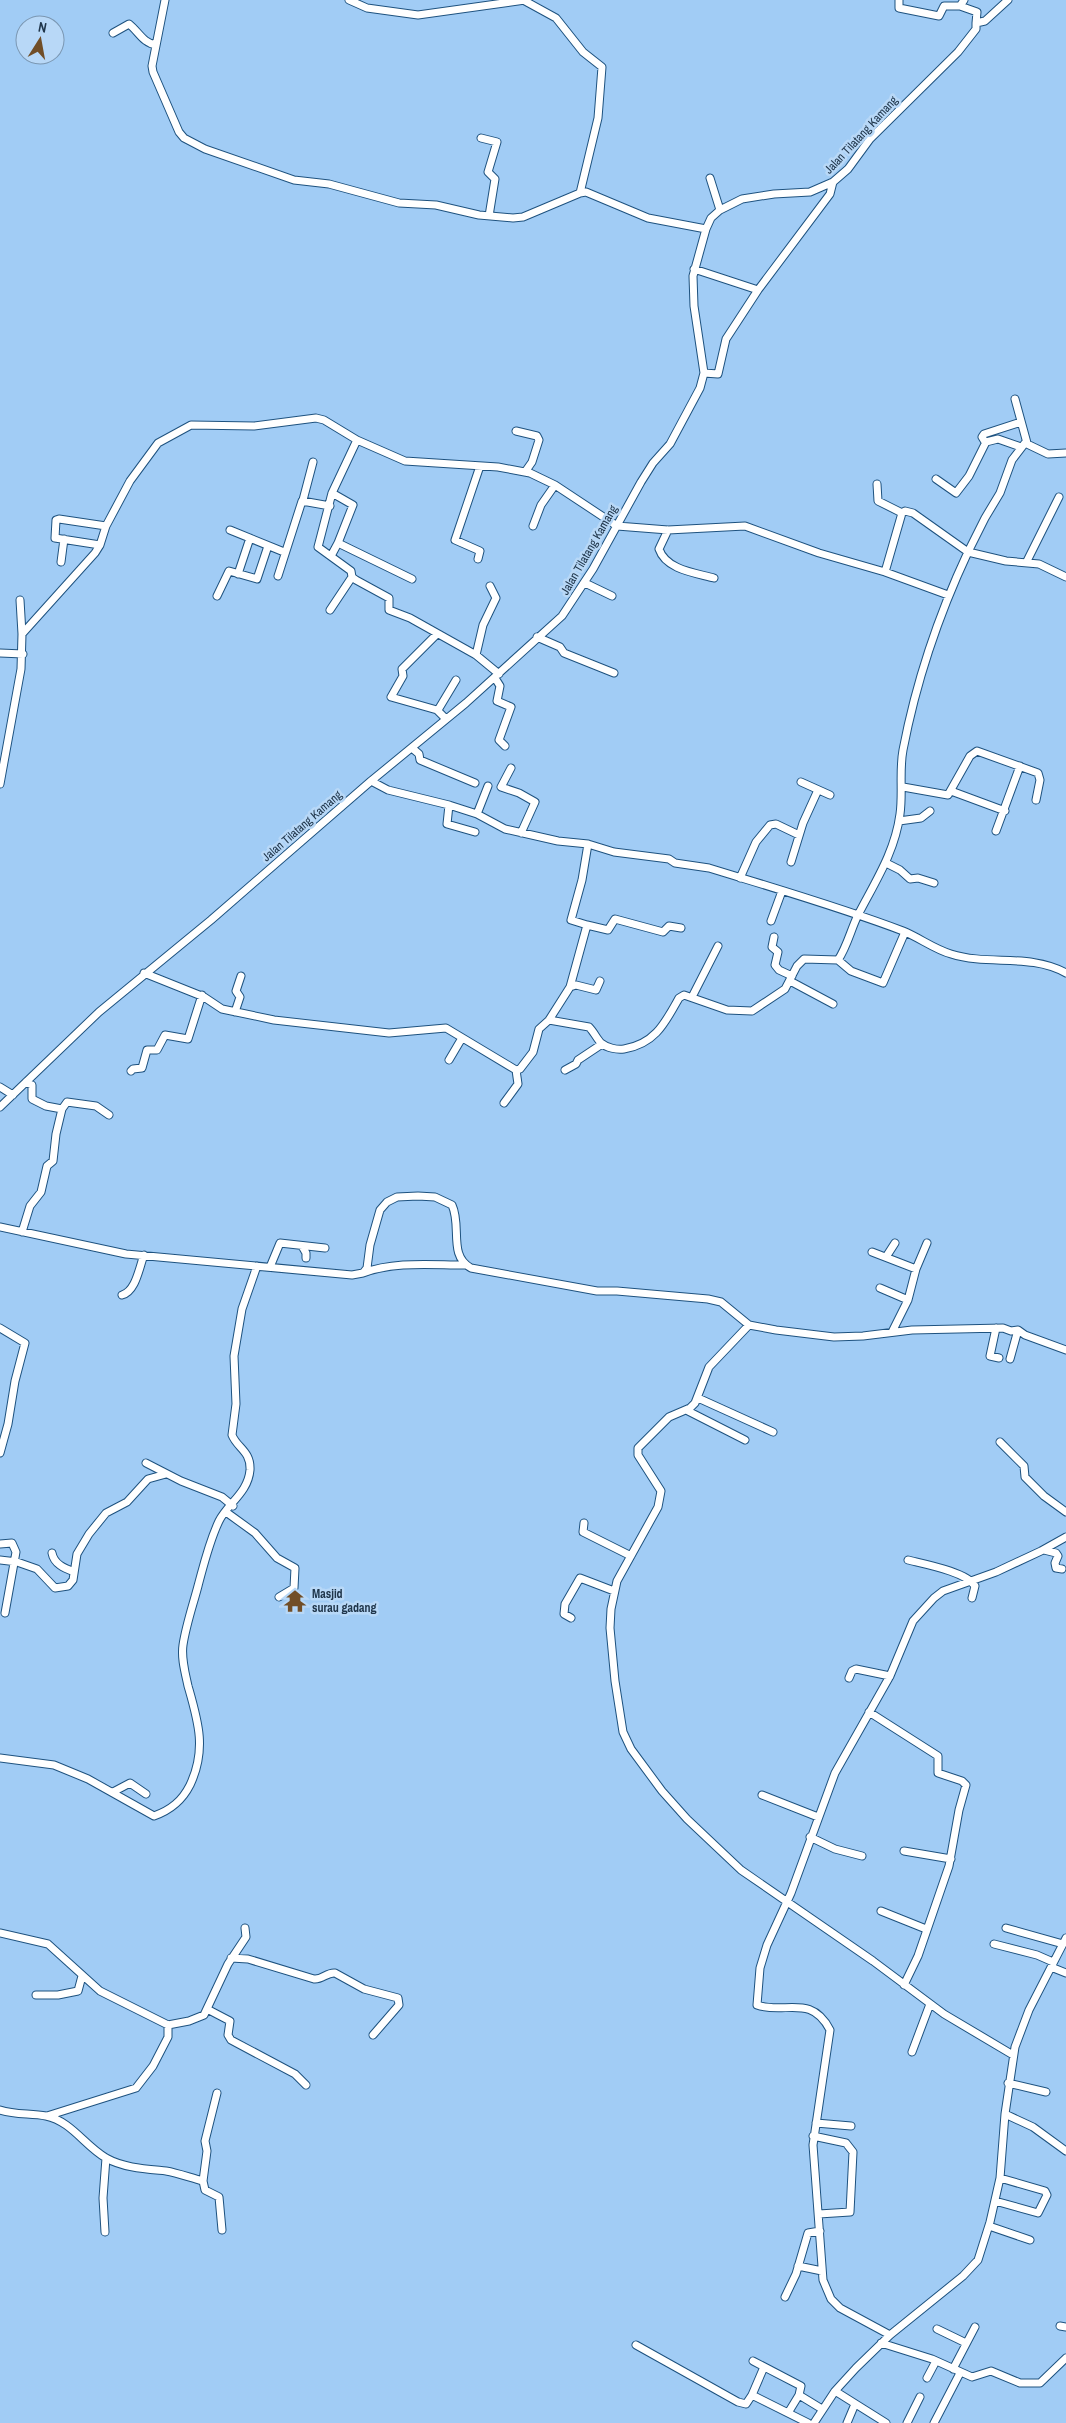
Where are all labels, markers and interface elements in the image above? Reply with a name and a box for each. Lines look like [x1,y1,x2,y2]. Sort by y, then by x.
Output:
north arrow [15,15,65,65]
text: N [37,18,48,37]
street label: Jalan Tilatang Kamang [821,92,902,177]
street label: Jalan Tilatang Kamang [557,502,621,598]
street label: Jalan Tilatang Kamang [259,787,346,865]
place label: Masjid surau gadang [312,1586,377,1616]
temple icon: Masjid surau gadang [282,1588,308,1614]

